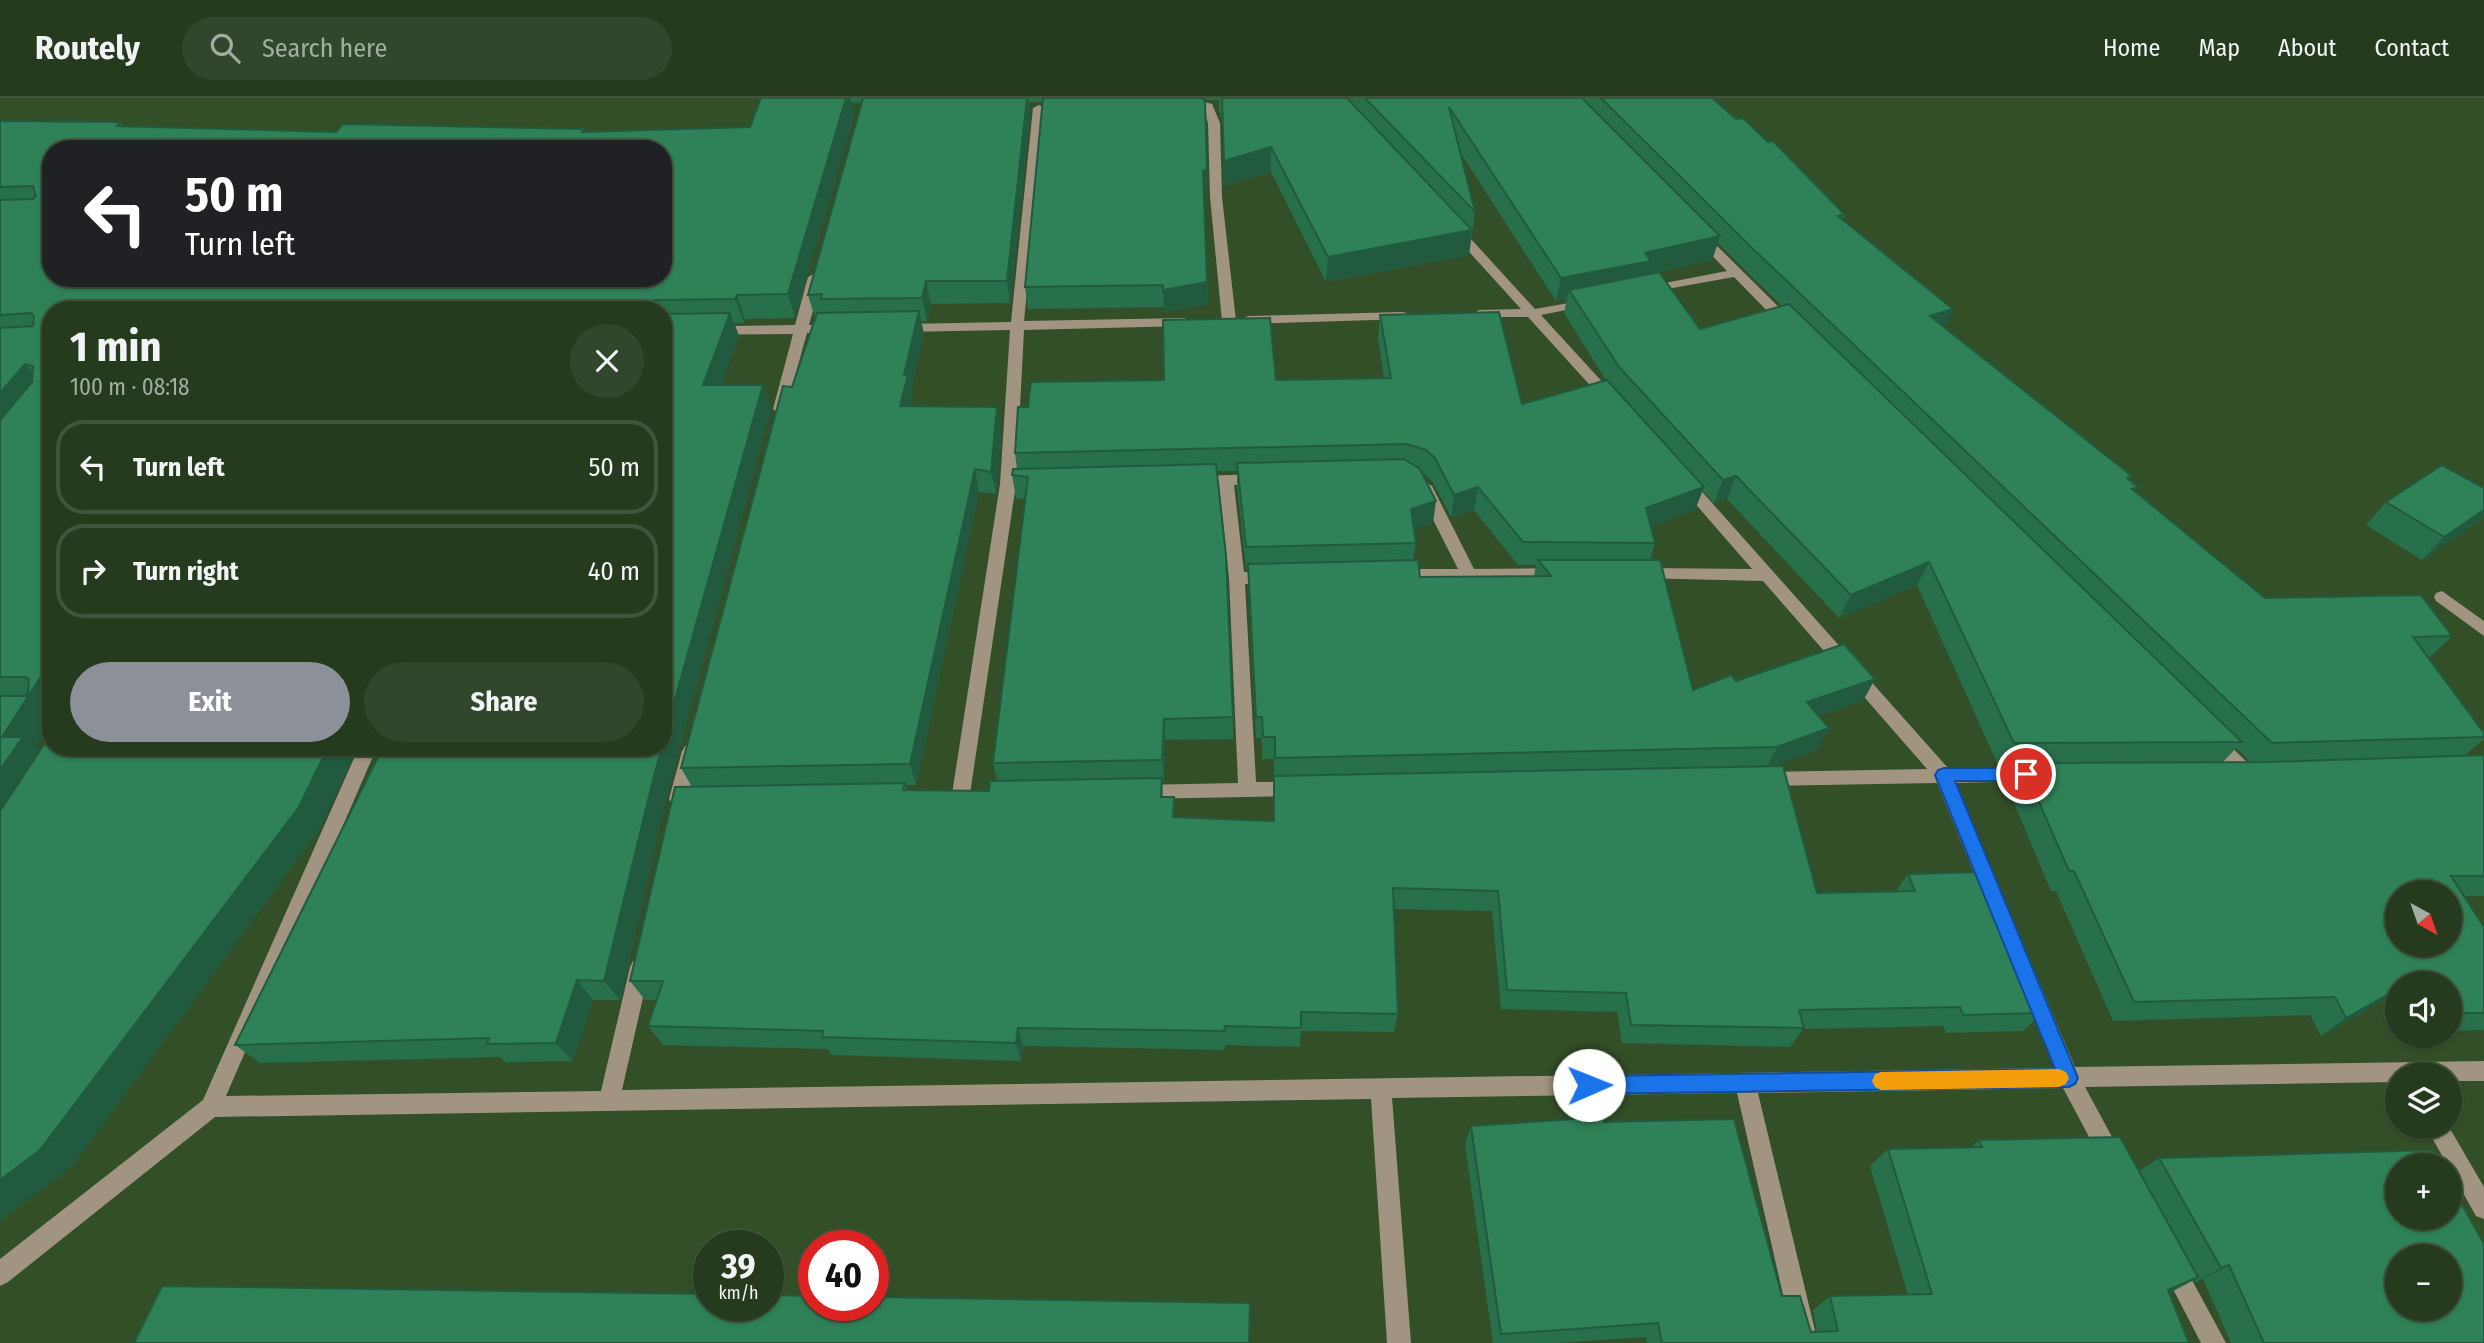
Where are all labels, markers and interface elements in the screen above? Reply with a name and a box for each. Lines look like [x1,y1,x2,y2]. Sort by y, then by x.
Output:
search box [182,17,672,80]
text: Routely [35,28,140,68]
icon: search [206,29,244,67]
text: Search here [262,33,387,64]
text: Home [2103,34,2160,62]
text: Map [2198,34,2240,62]
text: About [2278,34,2336,62]
text: Contact [2374,34,2449,62]
text: 50 m [185,165,283,224]
icon: left [70,168,161,259]
text: Turn left [185,225,295,263]
text: 1 min [70,322,161,372]
button: close [570,324,644,398]
text: 100 m · 08:18 [70,373,190,401]
icon: left [74,448,112,486]
text: Turn left [133,452,225,483]
text: 50 m [588,452,640,483]
icon: right [74,552,112,590]
text: Turn right [133,556,239,587]
text: 40 m [588,556,640,587]
button: Exit [70,662,350,742]
button: Share [364,662,644,742]
pin [1996,744,2056,804]
icon: arrive [2007,755,2045,793]
north arrow [2385,880,2462,957]
map controls [2385,880,2462,1321]
button: sound [2385,971,2462,1048]
position arrow [1552,1048,1626,1122]
button: layers [2385,1062,2462,1139]
button: + [2385,1153,2462,1230]
speed limit sign: 40 [798,1230,889,1321]
button: − [2385,1244,2462,1321]
text: 39 [721,1245,756,1287]
text: km/h [718,1282,759,1304]

